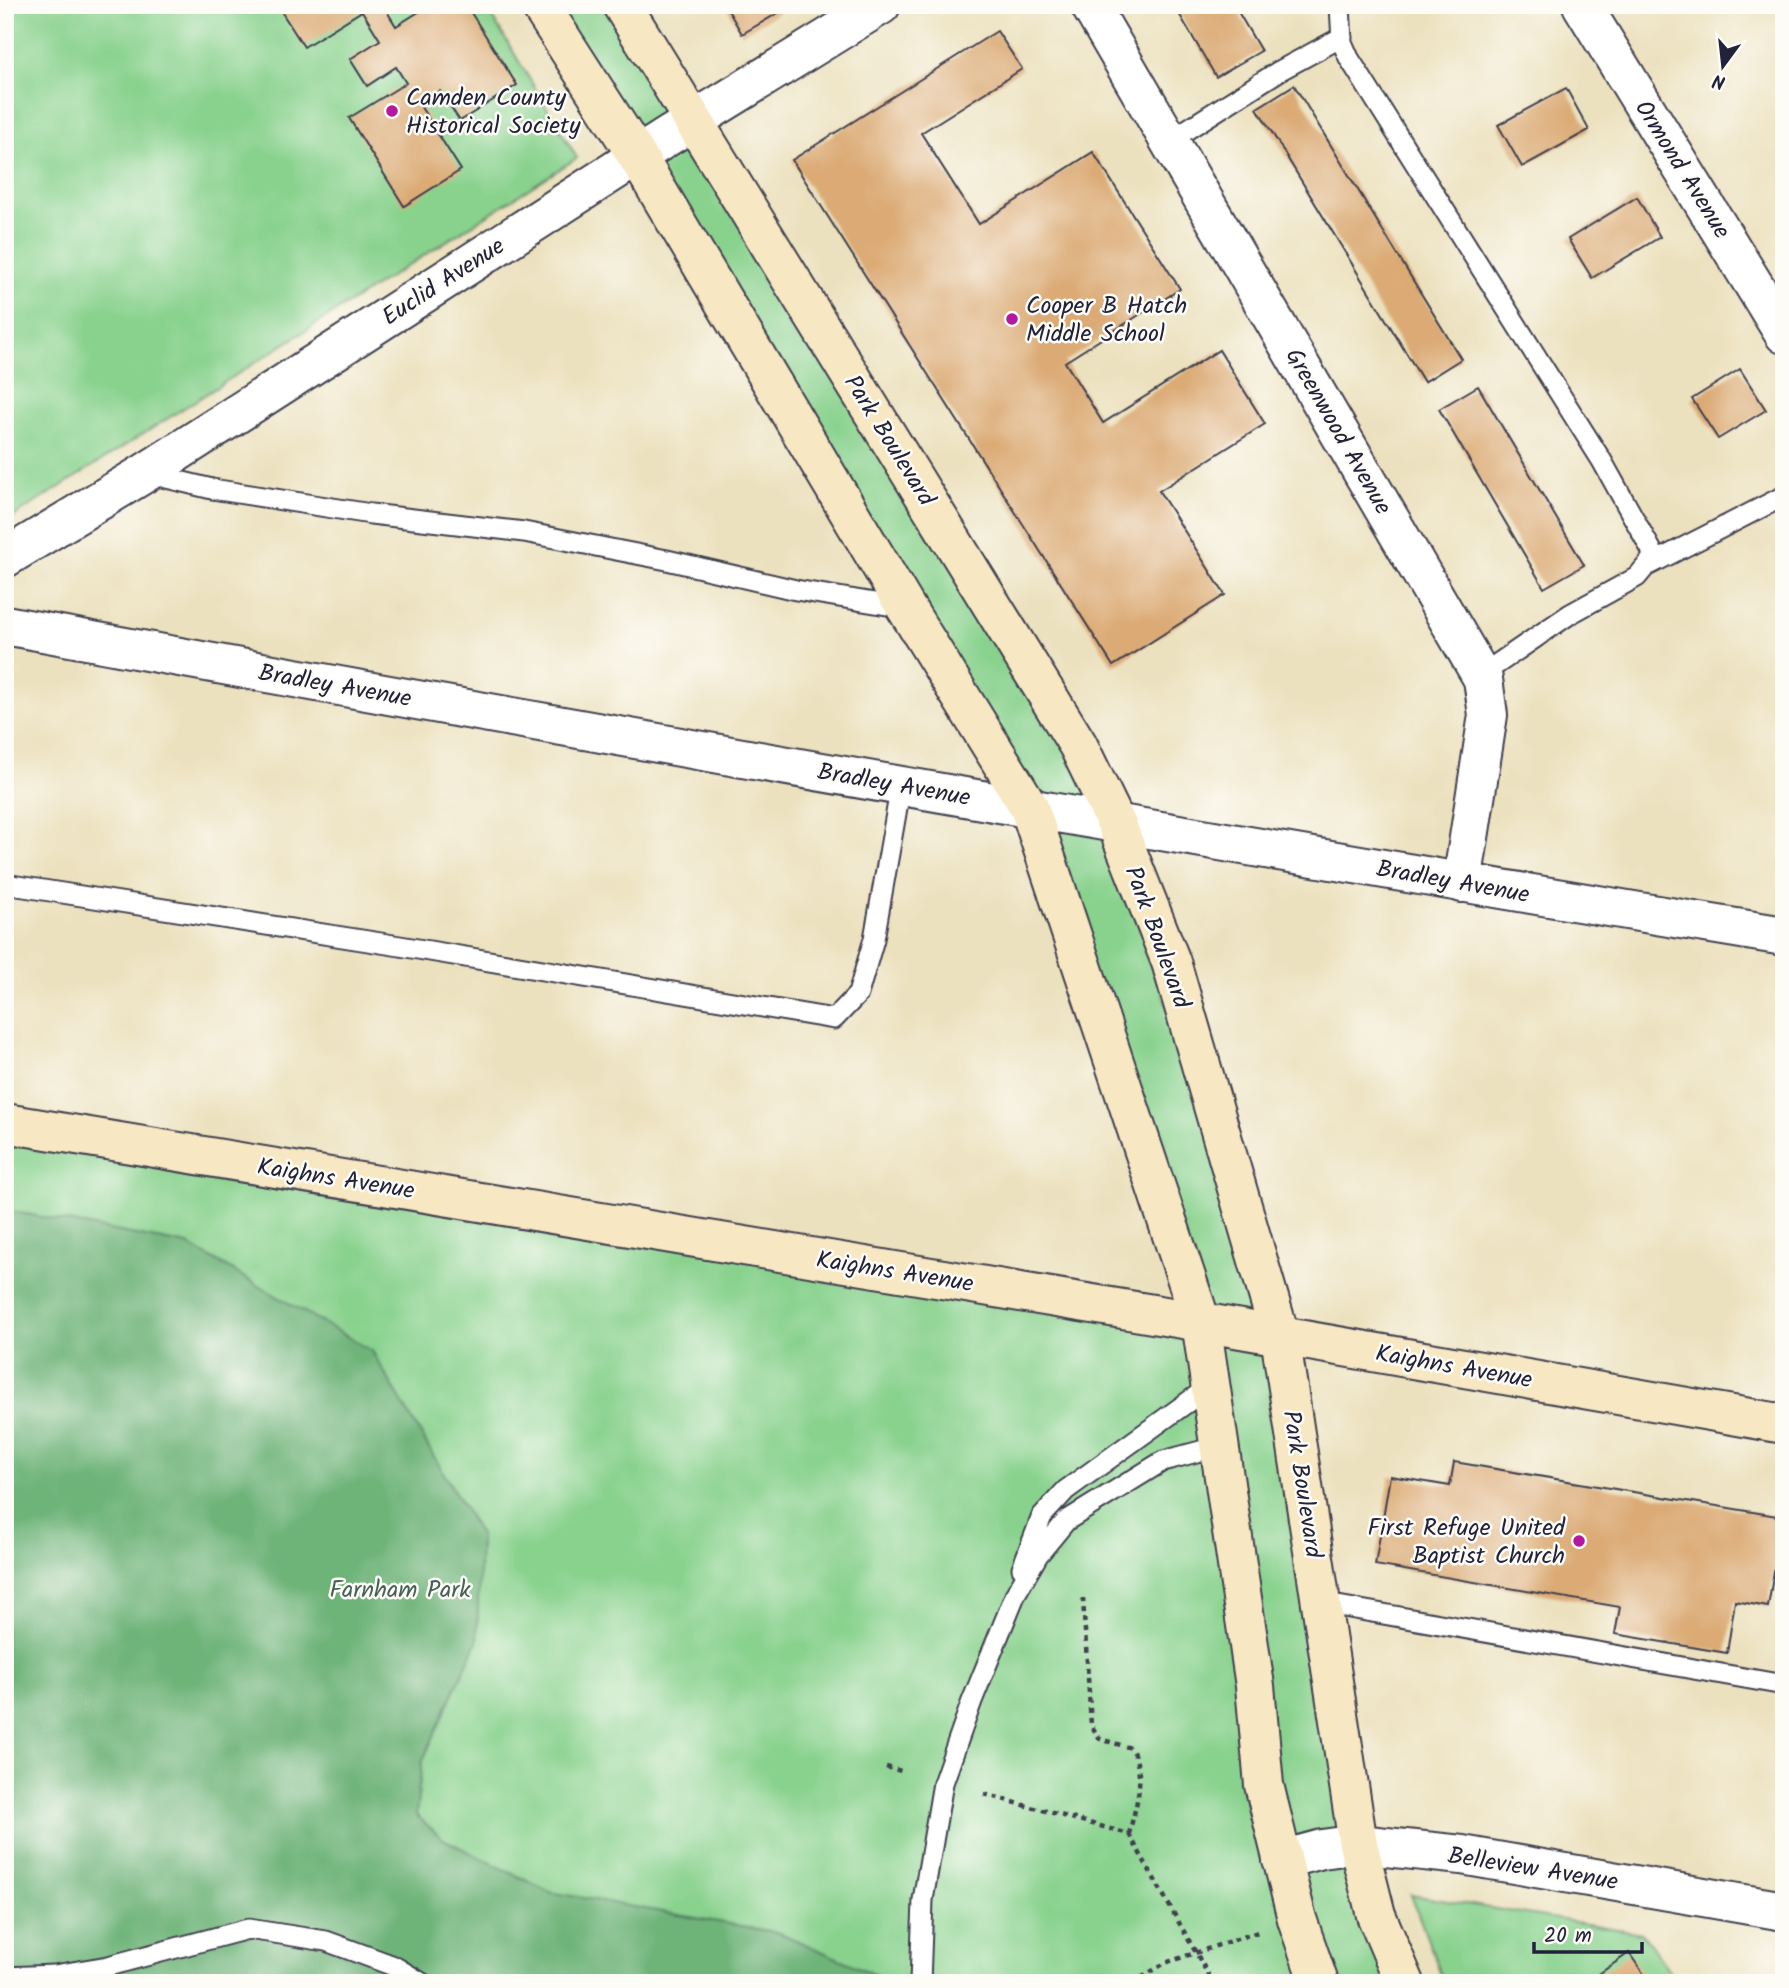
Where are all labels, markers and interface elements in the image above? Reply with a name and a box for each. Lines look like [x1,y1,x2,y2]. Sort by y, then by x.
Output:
north arrow [1688,32,1758,102]
text: N [1709,64,1729,97]
place label: Camden County Historical Society [406,79,581,146]
street label: Ormond Avenue [1623,93,1740,247]
marker: Camden County Historical Society [384,103,400,119]
street label: Euclid Avenue [374,228,513,337]
place label: Cooper B Hatch Middle School [1026,287,1187,354]
marker: Cooper B Hatch Middle School [1004,311,1020,327]
street label: Greenwood Avenue [1274,341,1401,523]
street label: Park Boulevard [833,367,945,515]
street label: Bradley Avenue [255,654,414,719]
street label: Bradley Avenue [814,753,973,818]
street label: Bradley Avenue [1373,850,1532,915]
street label: Park Boulevard [1113,861,1201,1015]
street label: Kaighns Avenue [254,1148,417,1211]
street label: Kaighns Avenue [813,1241,976,1304]
street label: Kaighns Avenue [1372,1334,1535,1400]
street label: Park Boulevard [1271,1408,1333,1562]
place label: First Refuge United Baptist Church [1368,1509,1566,1576]
marker: First Refuge United Baptist Church [1571,1533,1587,1549]
park label: Farnham Park [330,1571,471,1610]
street label: Belleview Avenue [1445,1837,1621,1902]
scale bar [1534,1911,1642,1955]
text: 20 m [1544,1920,1592,1953]

